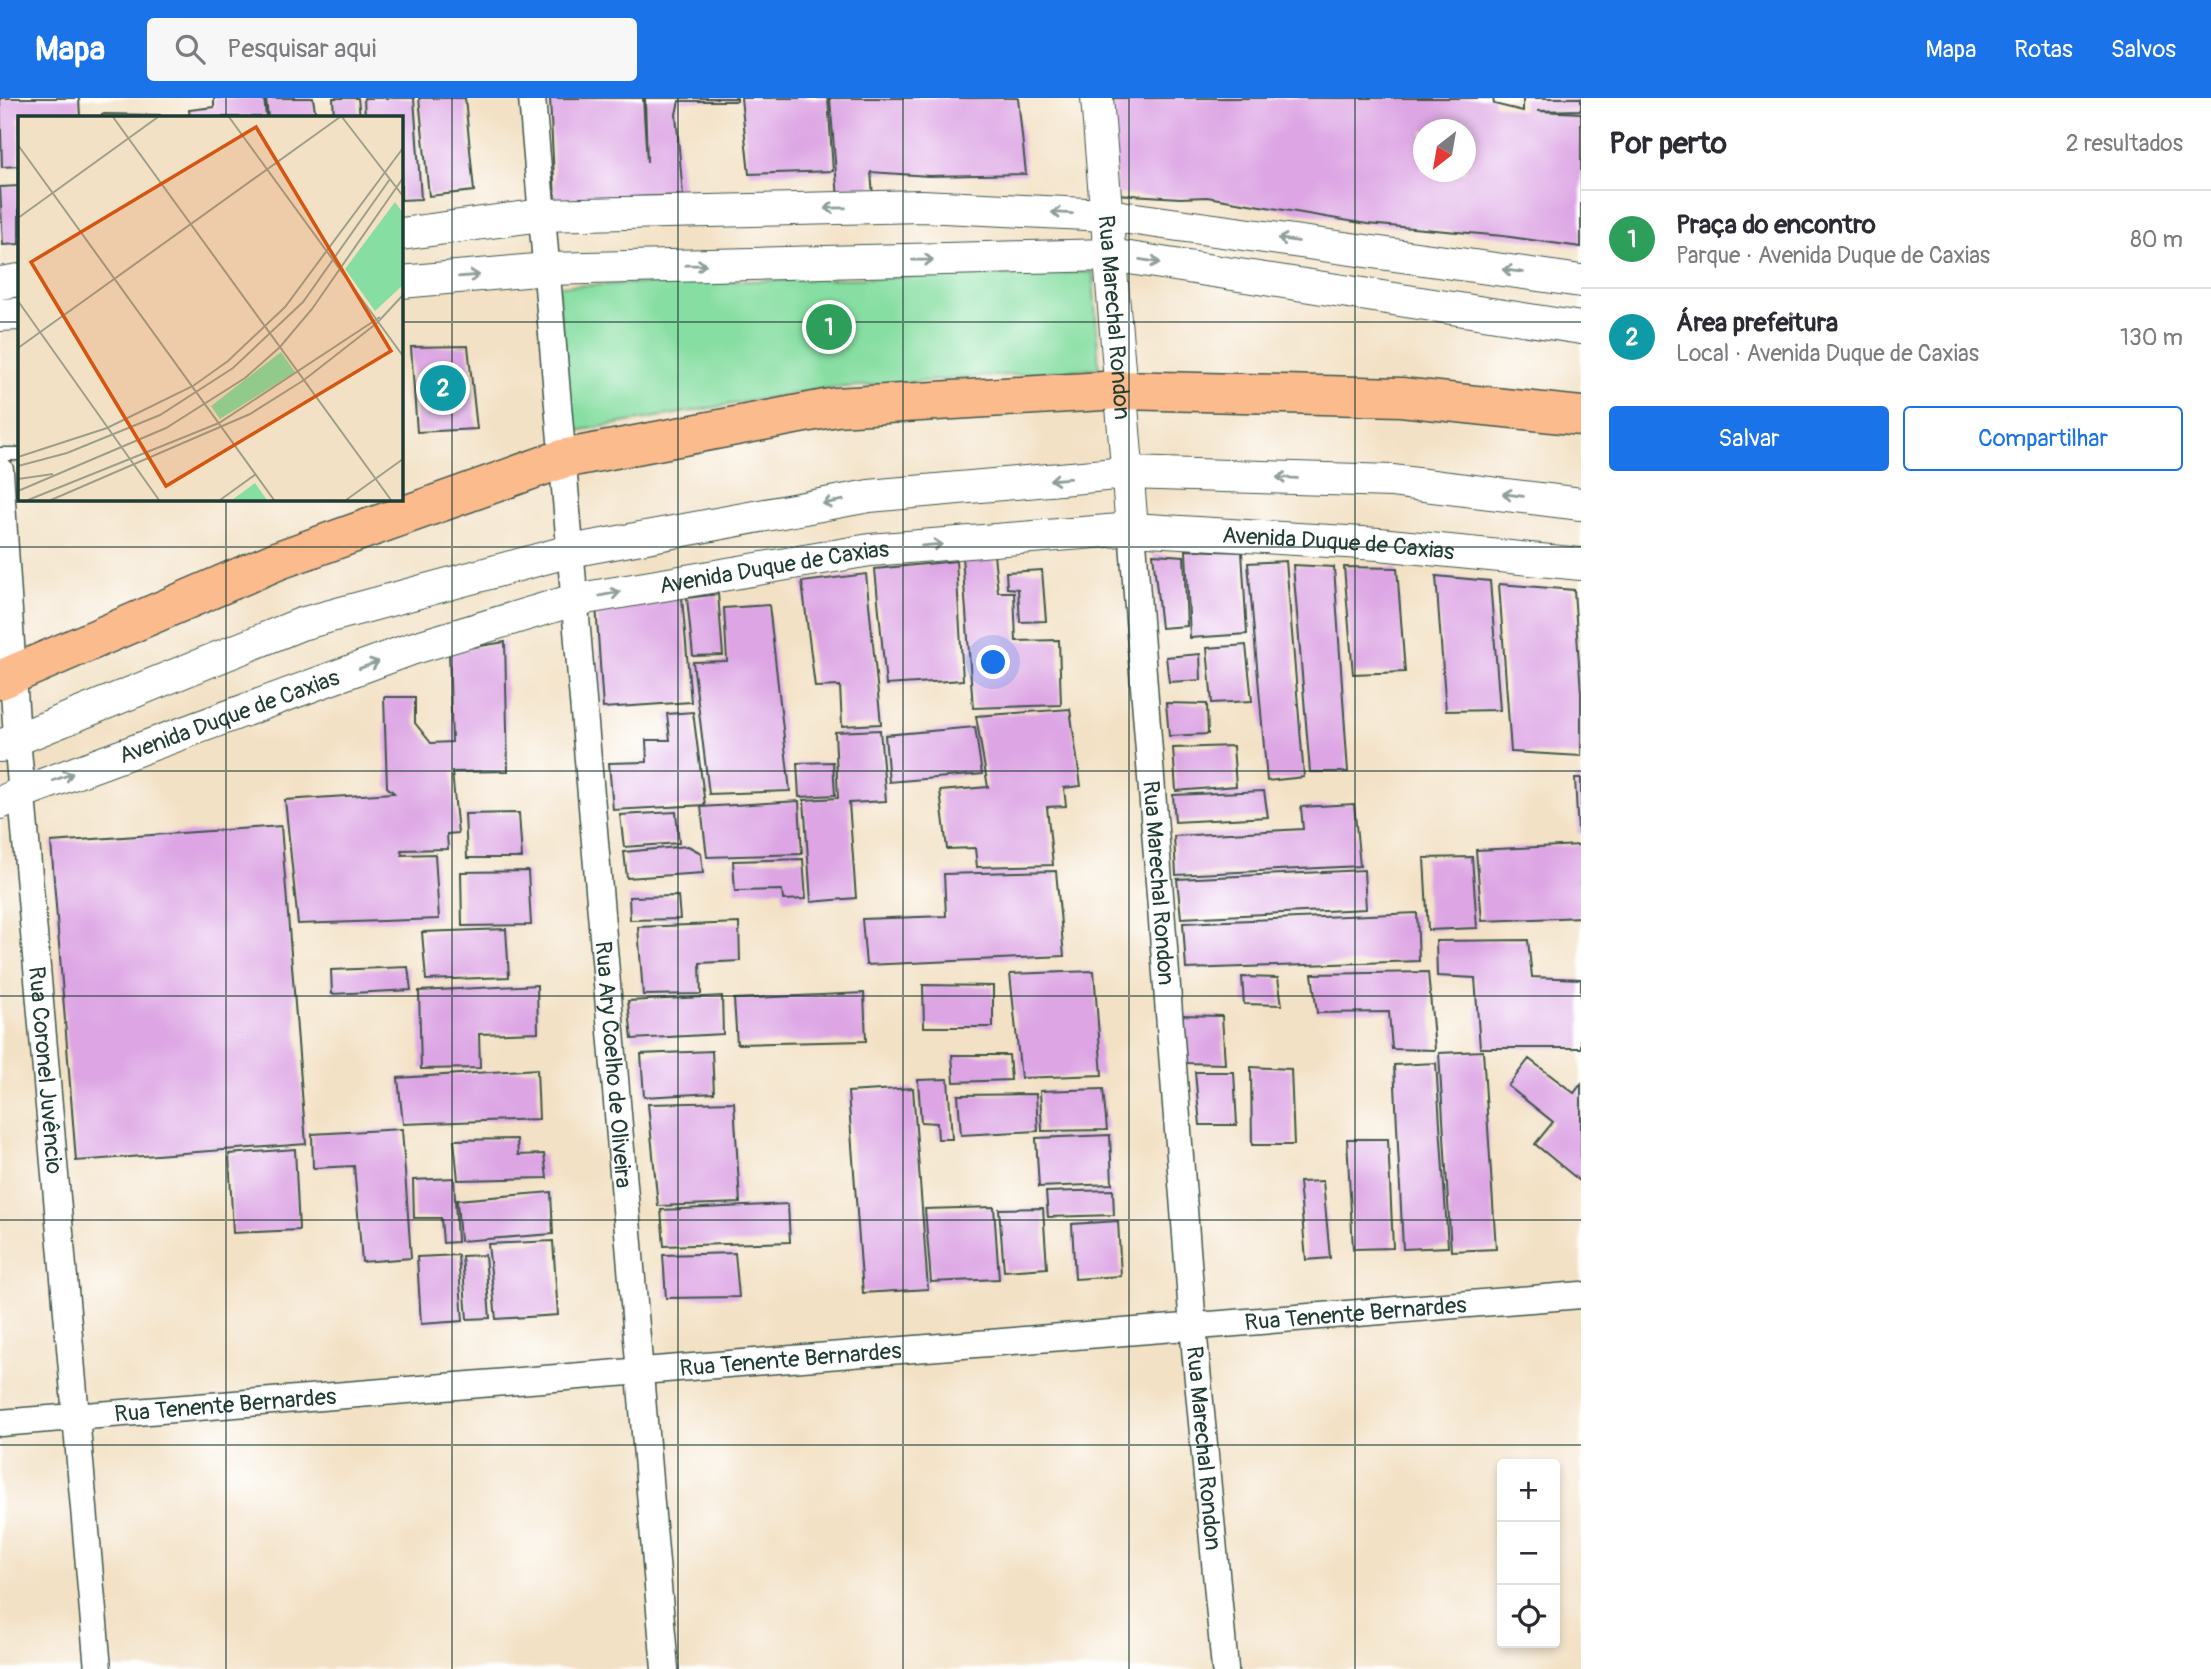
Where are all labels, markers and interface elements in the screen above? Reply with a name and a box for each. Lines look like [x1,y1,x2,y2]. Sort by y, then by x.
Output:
search box [147,18,637,81]
text: Mapa [35,29,105,70]
icon: search [171,30,209,68]
text: Pesquisar aqui [227,33,376,65]
text: Mapa [1925,35,1976,64]
text: Rotas [2014,35,2073,64]
text: Salvos [2111,35,2176,64]
inset map [18,116,402,500]
north arrow [1413,119,1476,182]
text: Por perto [1609,125,1727,162]
text: 2 resultados [2066,129,2183,158]
one-way arrow [824,201,847,215]
one-way arrow [1051,207,1074,220]
text: Praça do encontro [1676,209,1876,241]
street label: Rua Marechal Rondon [1092,214,1138,421]
text: 1 [1628,225,1637,254]
text: 80 m [2130,225,2183,254]
one-way arrow [1277,234,1300,247]
text: Parque · Avenida Duque de Caxias [1676,241,1990,270]
one-way arrow [912,253,935,266]
one-way arrow [1138,255,1161,268]
one-way arrow [684,259,707,272]
one-way arrow [1503,265,1525,278]
one-way arrow [457,269,480,282]
pin: 1 [806,301,852,353]
text: Área prefeitura [1676,307,1838,339]
text: 2 [1626,323,1638,352]
text: 130 m [2120,323,2183,352]
text: Local · Avenida Duque de Caxias [1676,339,1979,368]
pin: 2 [420,362,466,414]
button: Salvar [1609,406,1889,471]
button: Compartilhar [1903,406,2183,471]
one-way arrow [1275,471,1298,484]
one-way arrow [1049,473,1071,486]
one-way arrow [1502,489,1525,502]
one-way arrow [822,496,845,510]
street label: Avenida Duque de Caxias [1221,520,1456,566]
street label: Avenida Duque de Caxias [657,534,890,600]
one-way arrow [920,538,943,551]
one-way arrow [598,587,621,600]
your location [976,645,1010,679]
one-way arrow [357,658,379,670]
street label: Avenida Duque de Caxias [115,662,343,770]
one-way arrow [52,770,74,783]
street label: Rua Marechal Rondon [1137,780,1181,986]
street label: Rua Ary Coelho de Oliveira [589,940,639,1189]
street label: Rua Coronel Juvêncio [22,965,69,1175]
street label: Rua Tenente Bernardes [1244,1290,1468,1337]
street label: Rua Tenente Bernardes [678,1336,902,1382]
street label: Rua Marechal Rondon [1180,1345,1228,1552]
street label: Rua Tenente Bernardes [113,1381,337,1428]
map controls [1497,1459,1560,1648]
button: + [1497,1459,1560,1522]
button: − [1497,1522,1560,1585]
button: locate [1497,1585,1560,1648]

